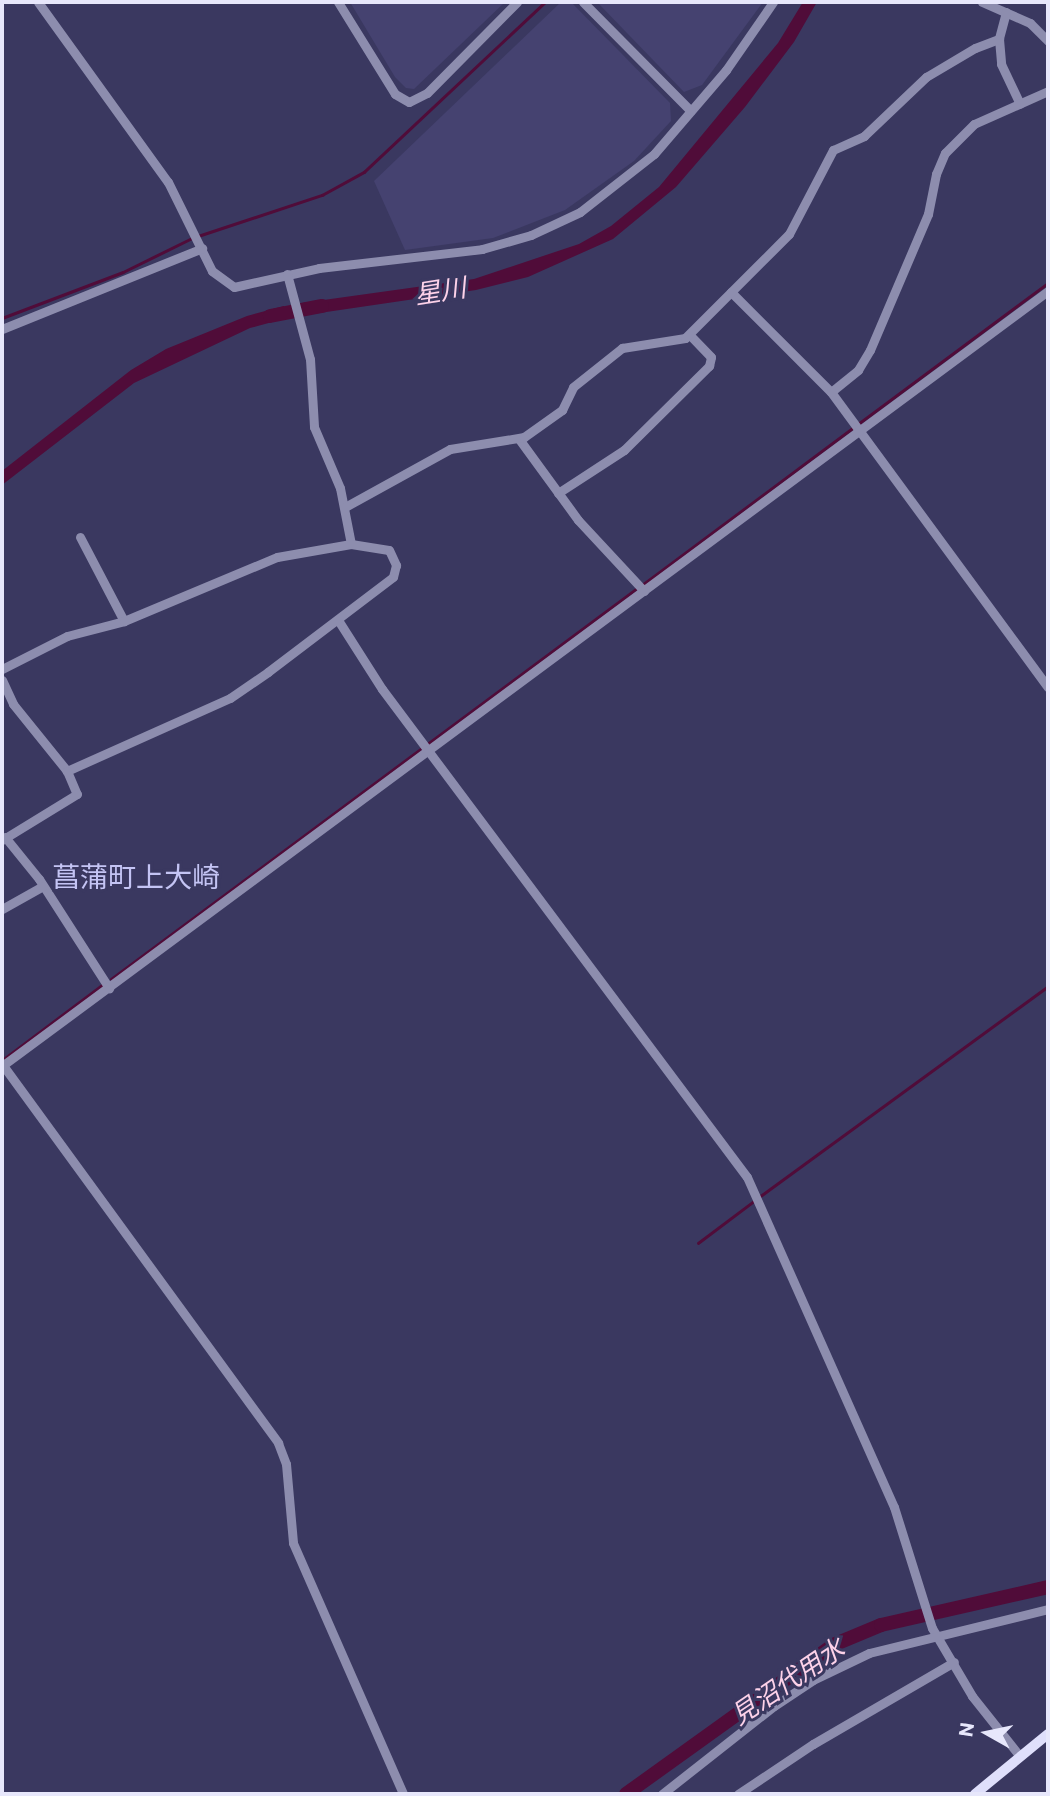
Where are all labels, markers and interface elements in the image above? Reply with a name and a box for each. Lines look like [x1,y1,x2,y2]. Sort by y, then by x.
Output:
water label: 星川 [412,271,468,309]
district label: 菖蒲町上大崎 [52,859,220,893]
water label: 見沼代用水 [724,1632,850,1730]
north arrow [952,1698,1022,1768]
text: N [953,1721,978,1738]

